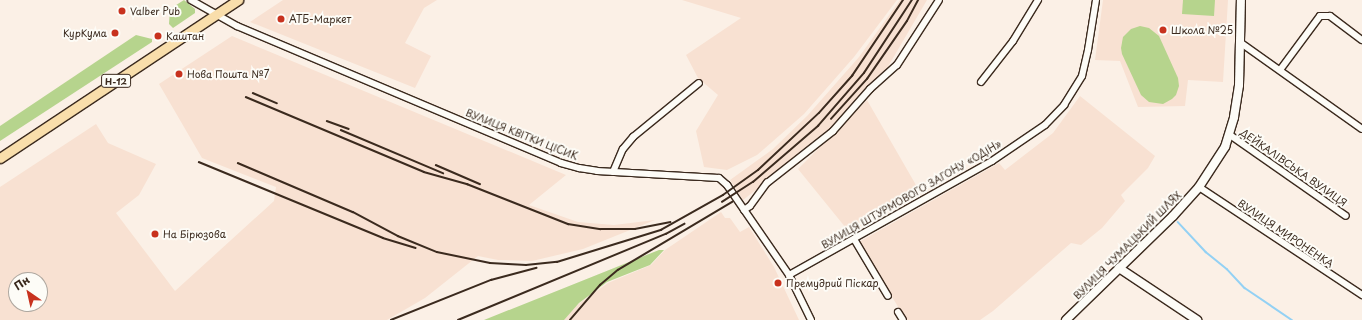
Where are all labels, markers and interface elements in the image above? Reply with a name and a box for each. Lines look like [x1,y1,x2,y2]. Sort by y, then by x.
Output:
place label: Valber Pub [130,5,181,17]
marker: Valber Pub [117,6,127,16]
place label: АТБ-Маркет [289,13,351,25]
marker: АТБ-Маркет [276,14,286,24]
place label: Школа №25 [1171,24,1233,36]
marker: Школа №25 [1158,25,1168,35]
place label: КурКума [63,27,107,39]
marker: КурКума [110,28,120,38]
place label: Каштан [166,30,204,42]
marker: Каштан [153,31,163,41]
place label: Нова Пошта №7 [187,68,270,80]
marker: Нова Пошта №7 [174,69,184,79]
road number: Н-12 [101,74,131,88]
street label: ВУЛИЦЯ КВІТКИ ЦІСИК [464,106,580,162]
street label: ДЕЙКАЛІВСЬКА ВУЛИЦЯ [1239,126,1349,208]
street label: ВУЛИЦЯ ШТУРМОВОГО ЗАГОНУ «ОДІН» [818,137,1004,251]
street label: ВУЛИЦЯ ЧУМАЦЬКИЙ ШЛЯХ [1070,188,1184,302]
street label: ВУЛИЦЯ МИРОНЕНКА [1236,196,1336,270]
place label: На Бірюзова [163,228,226,240]
marker: На Бірюзова [150,229,160,239]
text: Пн [10,271,33,294]
north arrow [8,272,48,312]
place label: Премудрий Піскар [786,277,879,289]
marker: Премудрий Піскар [773,278,783,288]

